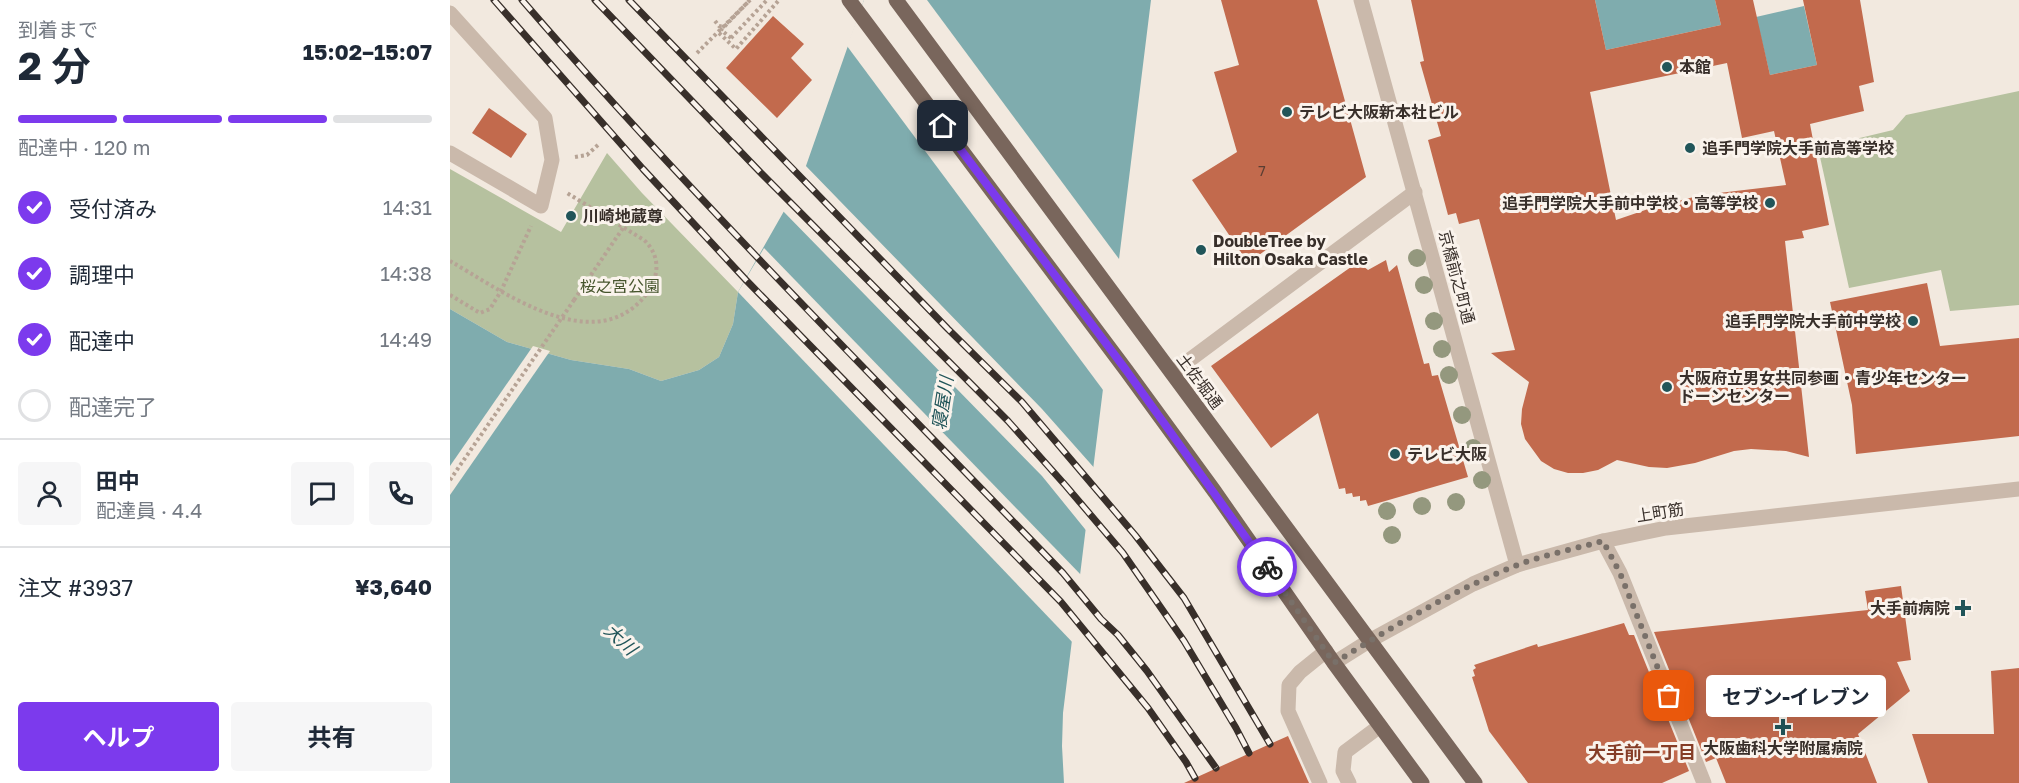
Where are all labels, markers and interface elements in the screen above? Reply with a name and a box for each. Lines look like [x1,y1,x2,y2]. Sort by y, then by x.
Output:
text: 到着まで [18,17,98,41]
text: 15:02–15:07 [303,38,432,65]
text: 2 分 [18,42,91,89]
place label: 本館 [1679,57,1711,77]
marker: 本館 [1660,60,1674,74]
pin [917,100,968,151]
place label: テレビ大阪新本社ビル [1299,102,1459,122]
marker: テレビ大阪新本社ビル [1280,105,1294,119]
icon: home [926,109,959,142]
text: 配達中 · 120 m [18,135,150,159]
place label: 追手門学院大手前高等学校 [1702,138,1894,158]
marker: 追手門学院大手前高等学校 [1683,141,1697,155]
house number: 7 [1258,162,1266,179]
icon: check [18,191,51,224]
place label: 追手門学院大手前中学校・高等学校 [1502,193,1758,213]
text: 受付済み [69,195,157,222]
text: 14:31 [383,195,432,219]
marker: 追手門学院大手前中学校・高等学校 [1763,196,1777,210]
place label: 川崎地蔵尊 [583,206,663,226]
marker: 川崎地蔵尊 [564,209,578,223]
street label: 京橋前之町通 [1435,228,1479,326]
place label: DoubleTree by Hilton Osaka Castle [1213,231,1368,269]
marker: DoubleTree by Hilton Osaka Castle [1194,243,1208,257]
icon: check [18,257,51,290]
text: 調理中 [69,261,135,288]
text: 14:38 [380,261,432,285]
park label: 桜之宮公園 [580,276,660,296]
place label: 追手門学院大手前中学校 [1725,311,1901,331]
marker: 追手門学院大手前中学校 [1906,314,1920,328]
icon: check [18,323,51,356]
text: 配達中 [69,327,135,354]
text: 14:49 [380,327,432,351]
street label: 土佐堀通 [1173,349,1227,413]
place label: 大阪府立男女共同参画・青少年センター ドーンセンター [1679,368,1967,406]
water label: 寝屋川 [927,373,957,431]
marker: 大阪府立男女共同参画・青少年センター ドーンセンター [1660,380,1674,394]
text: 配達完了 [69,393,157,420]
place label: テレビ大阪 [1407,444,1487,464]
marker: テレビ大阪 [1388,447,1402,461]
button: person [18,462,81,525]
button: chat [291,462,354,525]
button: phone [369,462,432,525]
text: 田中 [96,467,140,494]
text: 配達員 · 4.4 [96,498,202,522]
street label: 上町筋 [1635,498,1685,526]
courier [1237,537,1297,597]
icon: bike [1251,551,1284,584]
text: ¥3,640 [355,573,432,600]
text: 注文 #3937 [18,574,133,601]
place label: 大手前病院 [1870,598,1950,618]
marker: 大手前病院 [1954,599,1972,617]
water label: 大川 [600,619,643,661]
pin [1643,670,1694,721]
callout: セブン-イレブン [1705,675,1885,717]
icon: bag [1652,679,1685,712]
text: セブン-イレブン [1722,684,1870,708]
button: ヘルプ [18,702,219,771]
button: 共有 [231,702,432,771]
marker: 大阪歯科大学附属病院 [1774,718,1792,736]
place label: 大阪歯科大学附属病院 [1703,738,1863,758]
district label: 大手前一丁目 [1588,741,1696,763]

